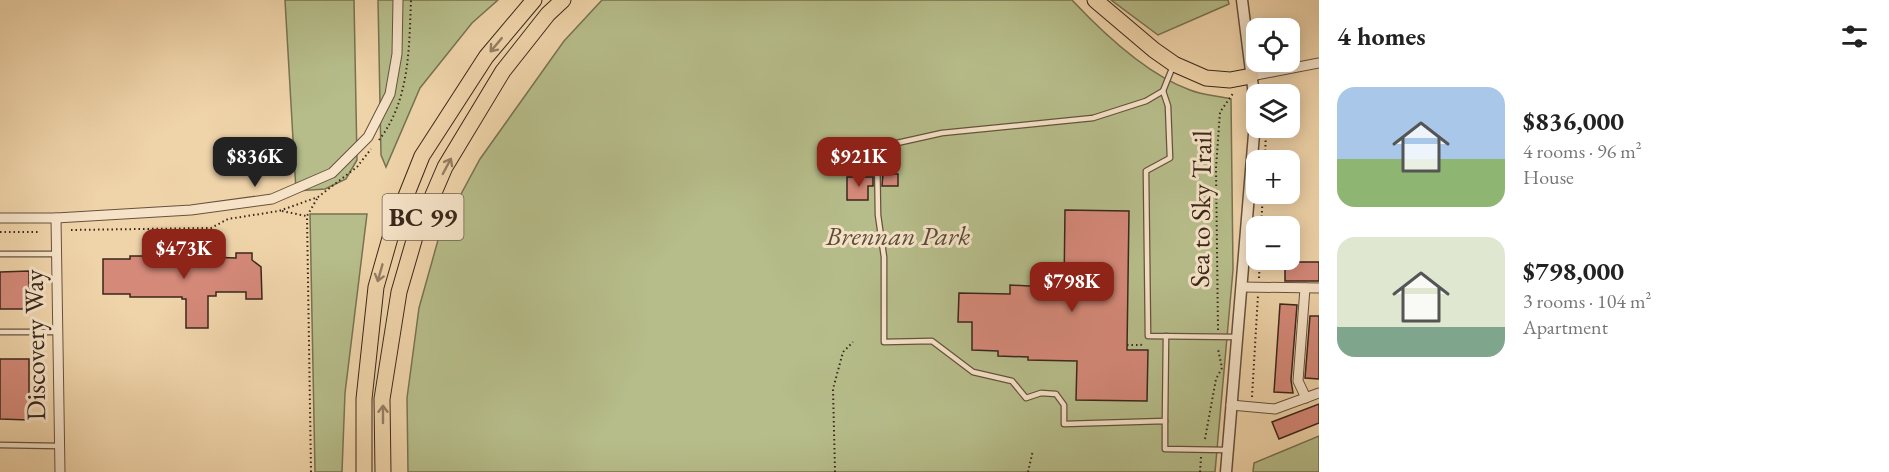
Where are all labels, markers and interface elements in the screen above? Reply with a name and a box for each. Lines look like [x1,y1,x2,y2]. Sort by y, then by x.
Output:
map controls [1246,18,1300,270]
button: locate [1246,18,1300,72]
text: 4 homes [1337,19,1426,53]
icon: filters [1838,20,1871,53]
one-way arrow [489,37,503,52]
button: layers [1246,84,1300,138]
text: $836,000 [1523,104,1624,138]
icon: home [1385,111,1457,183]
street label: Sea to Sky Trail [1182,130,1219,288]
pin: $836K [213,137,297,188]
pin: $921K [817,137,901,188]
text: 4 rooms · 96 m² [1523,138,1642,164]
text: $836K [227,143,283,169]
text: $921K [831,143,887,169]
button: + [1246,150,1300,204]
one-way arrow [441,157,453,175]
text: House [1523,164,1574,190]
road number: BC 99 [382,194,464,240]
button: − [1246,216,1300,270]
park label: Brennan Park [825,218,970,253]
pin: $473K [142,229,226,280]
text: $473K [156,235,212,261]
text: $798,000 [1523,254,1624,288]
icon: home [1385,261,1457,333]
pin: $798K [1030,262,1114,313]
one-way arrow [374,263,385,282]
text: $798K [1044,268,1100,294]
street label: Discovery Way [16,269,53,421]
text: 3 rooms · 104 m² [1523,288,1651,314]
text: Apartment [1523,314,1608,340]
one-way arrow [377,404,388,424]

